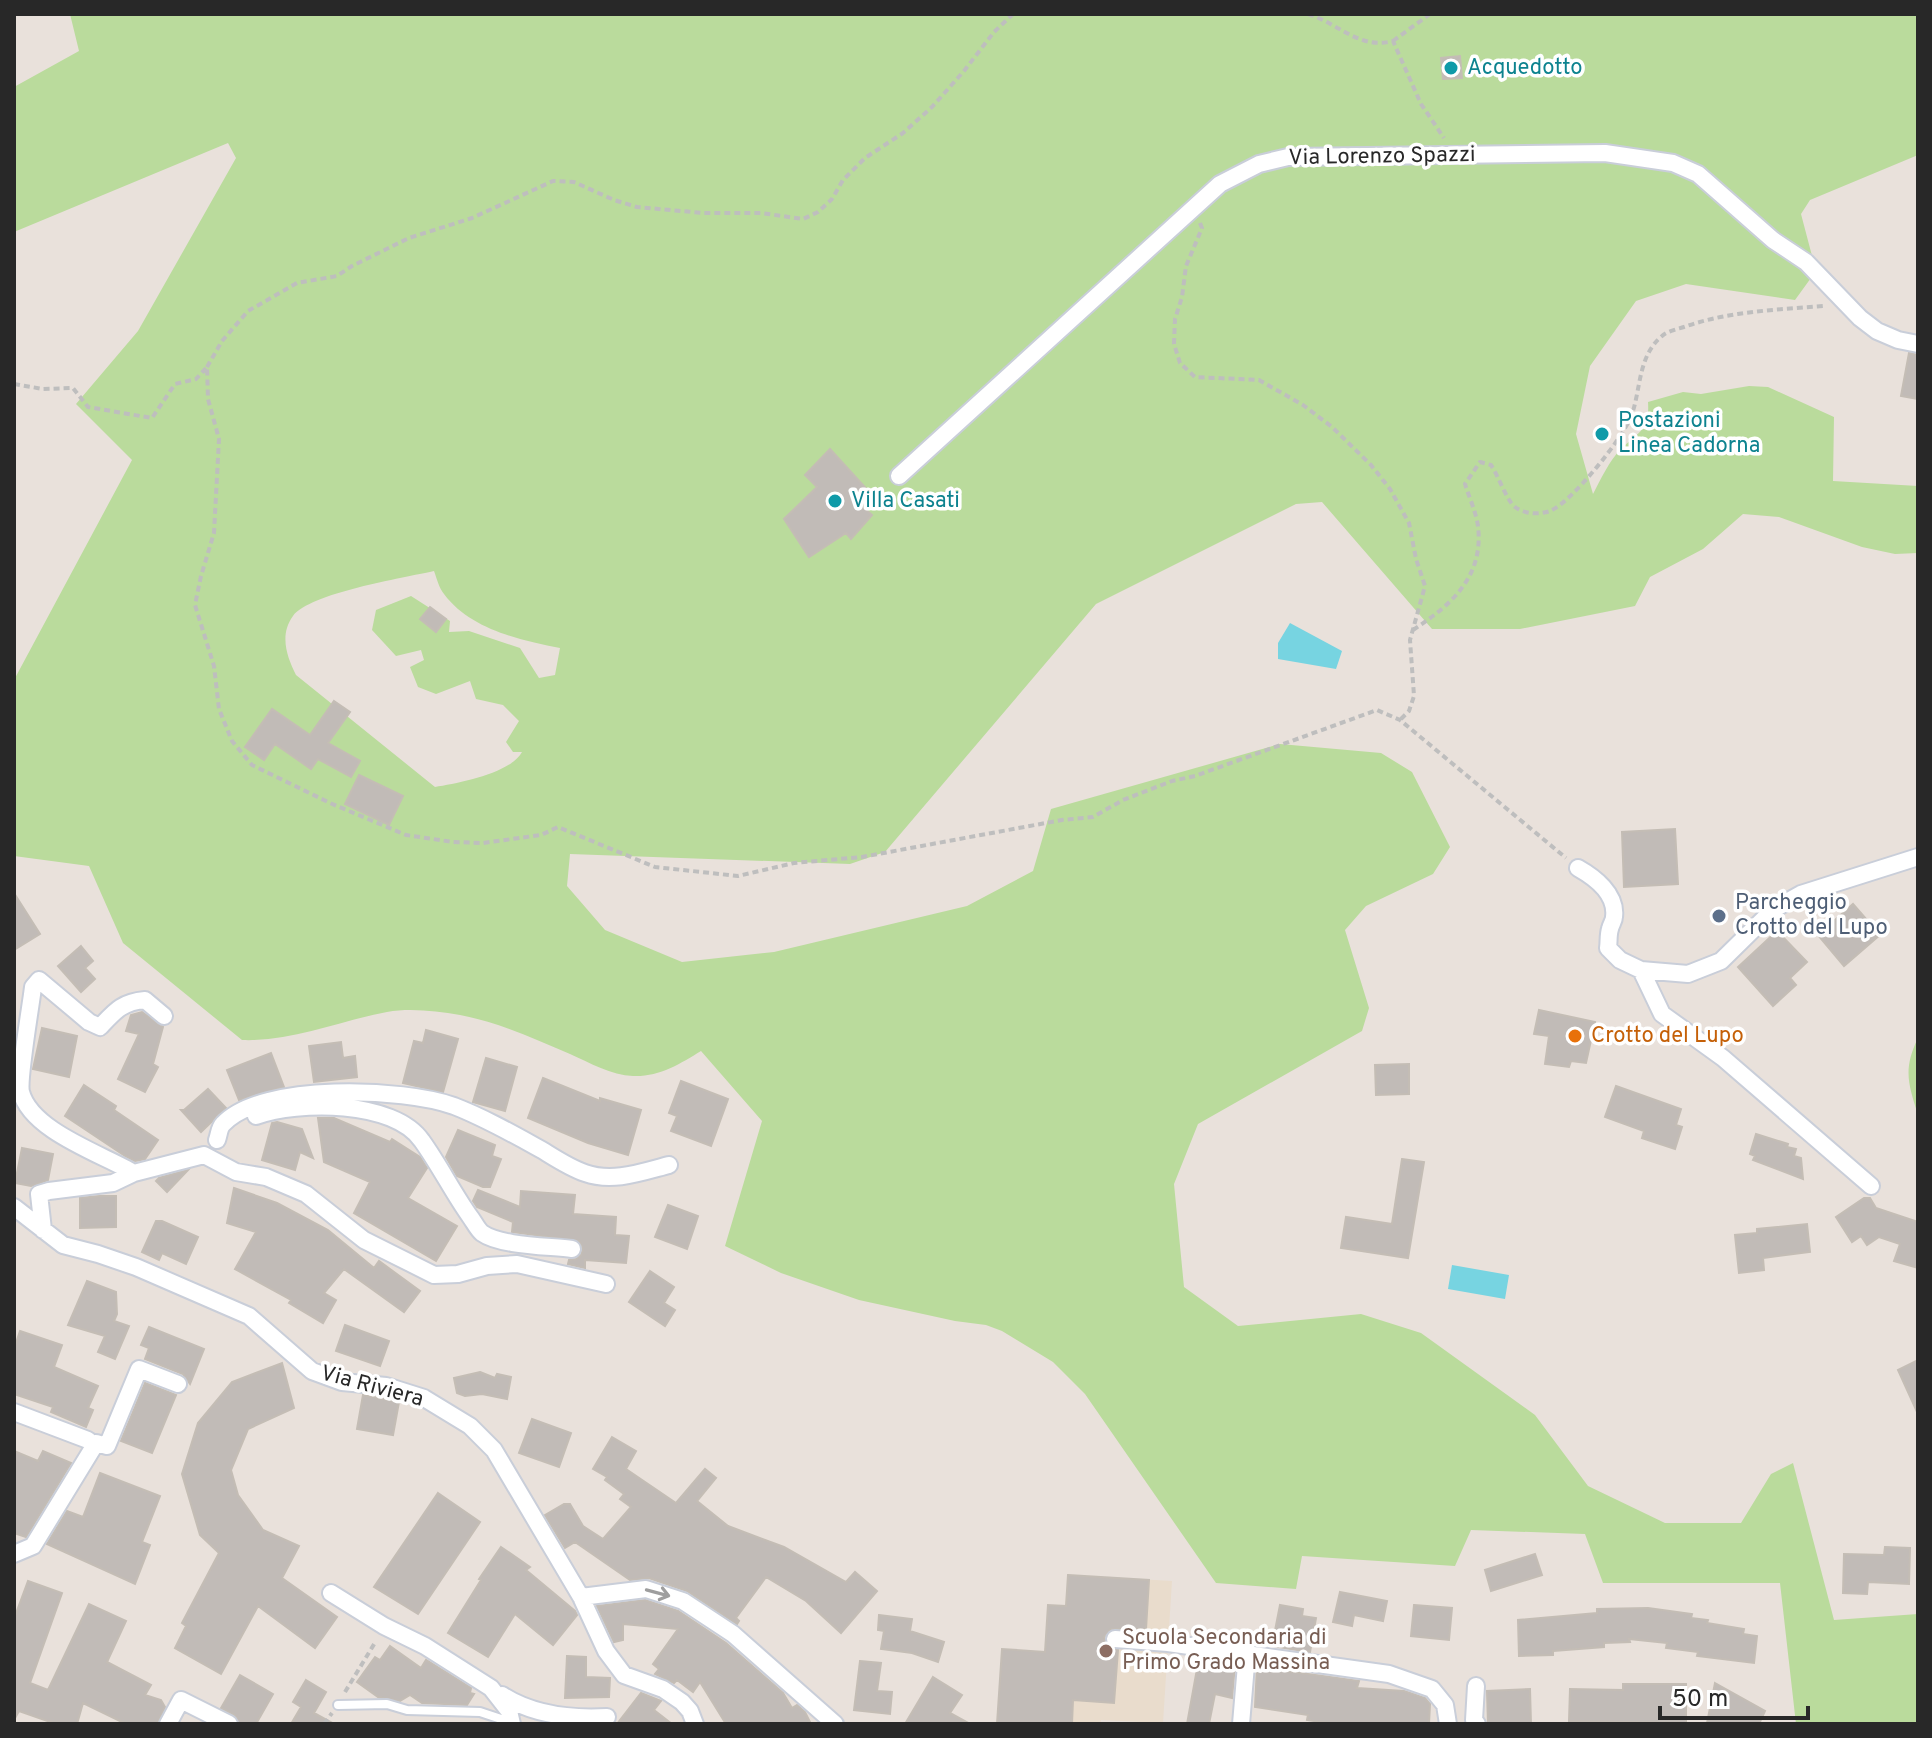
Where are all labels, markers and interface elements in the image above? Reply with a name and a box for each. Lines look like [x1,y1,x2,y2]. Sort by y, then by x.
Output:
place label: Acquedotto [1467,55,1583,82]
marker: Acquedotto [1442,59,1460,77]
street label: Via Lorenzo Spazzi [1288,142,1476,172]
place label: Postazioni Linea Cadorna [1618,408,1760,460]
marker: Postazioni Linea Cadorna [1593,425,1611,443]
place label: Villa Casati [851,488,960,515]
marker: Villa Casati [826,492,844,510]
place label: Parcheggio Crotto del Lupo [1735,890,1888,942]
marker: Parcheggio Crotto del Lupo [1710,907,1728,925]
place label: Crotto del Lupo [1591,1023,1744,1050]
marker: Crotto del Lupo [1566,1027,1584,1045]
street label: Via Riviera [318,1360,426,1414]
one-way arrow [644,1587,670,1602]
place label: Scuola Secondaria di Primo Grado Massina [1122,1625,1330,1677]
marker: Scuola Secondaria di Primo Grado Massina [1097,1642,1115,1660]
scale bar [1660,1670,1808,1720]
text: 50 m [1672,1685,1728,1715]

